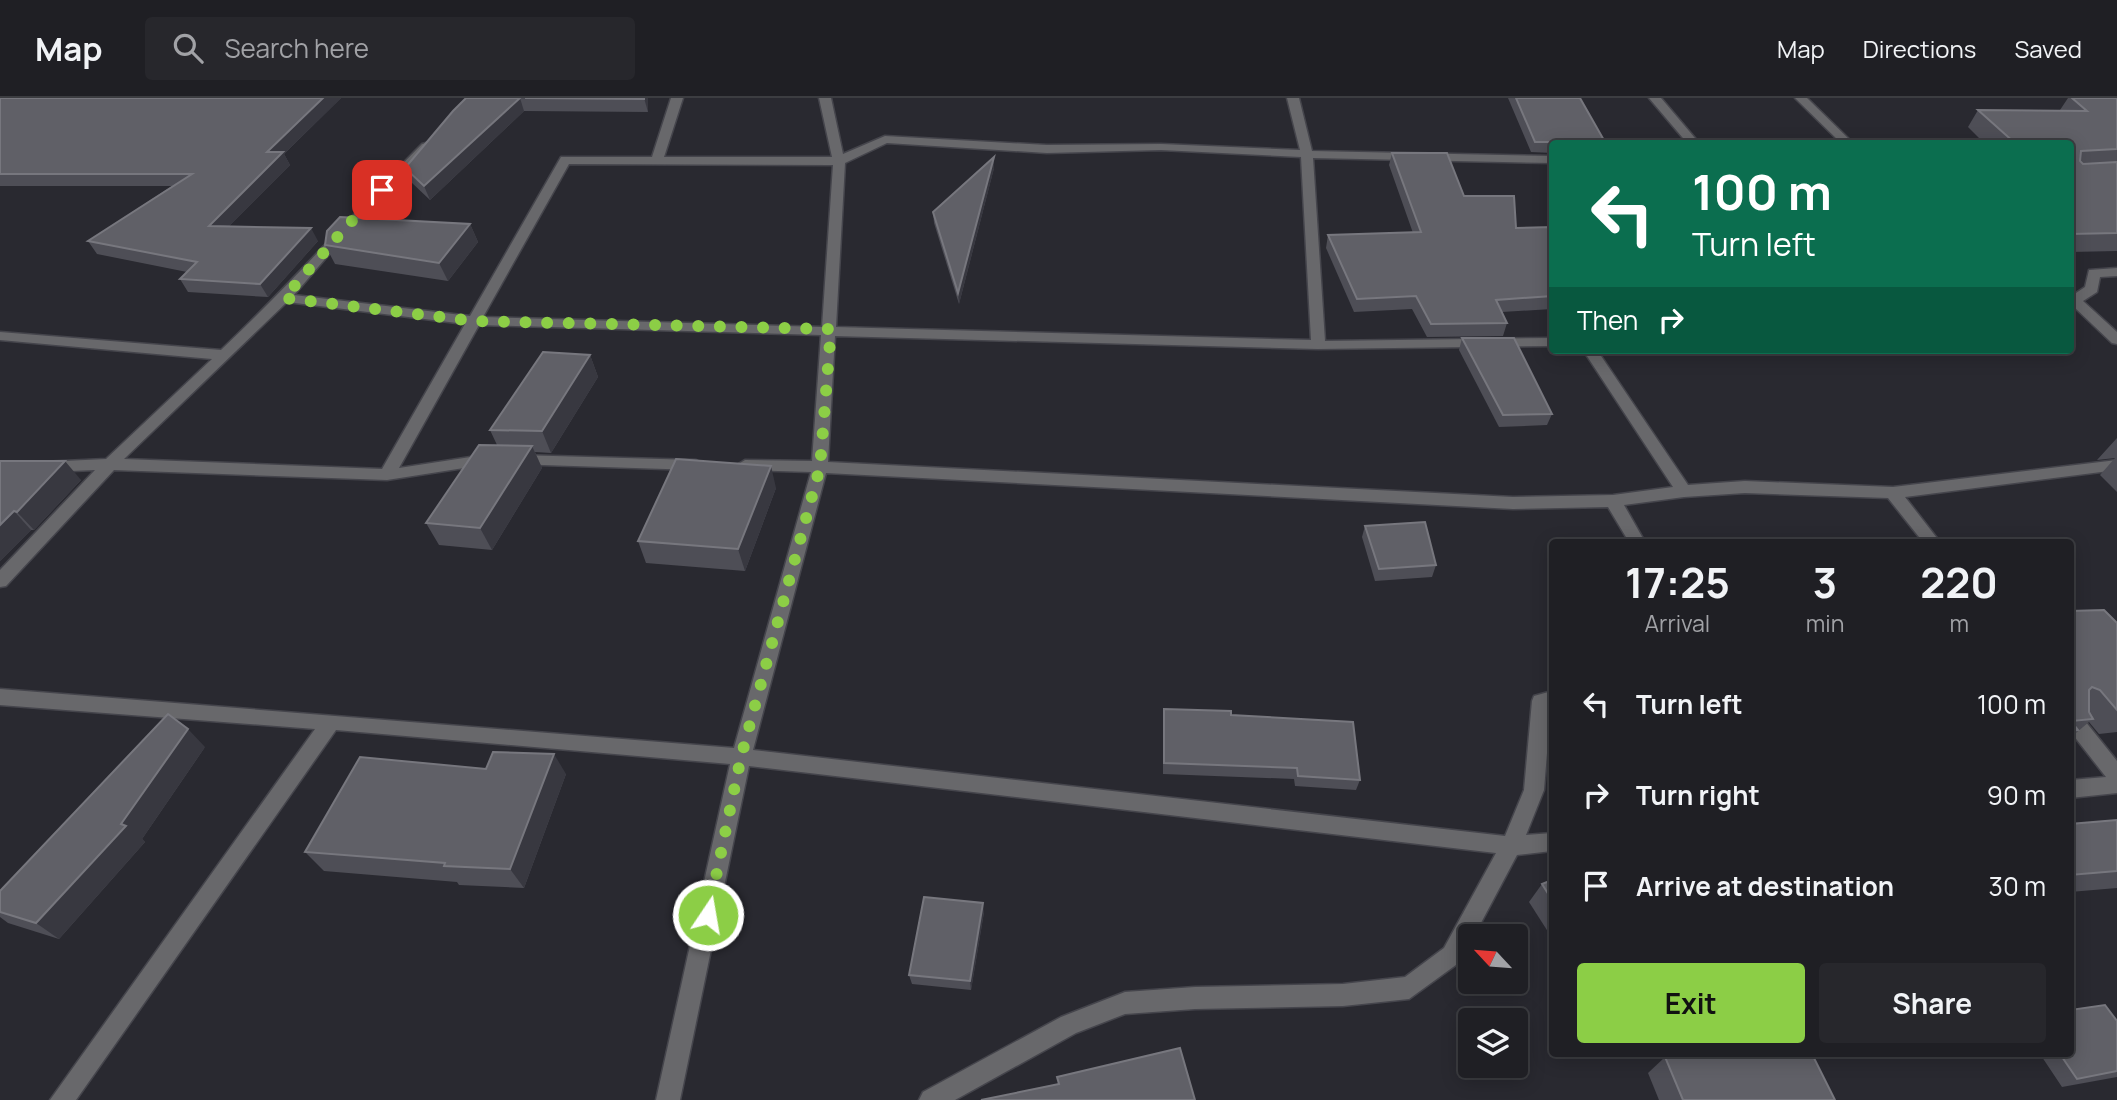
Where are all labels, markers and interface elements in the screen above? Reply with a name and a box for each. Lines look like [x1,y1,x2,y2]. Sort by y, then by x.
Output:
search box [145,17,635,80]
text: Map [35,26,103,71]
icon: search [169,29,207,67]
text: Search here [225,30,369,66]
text: Map [1777,32,1825,65]
text: Directions [1863,32,1976,65]
text: Saved [2014,32,2082,65]
text: 100 m [1692,158,1832,225]
pin [352,160,412,220]
icon: left [1577,168,1668,259]
icon: arrive [363,171,401,209]
text: Turn left [1692,222,1816,266]
icon: right [1652,301,1690,339]
text: Then [1577,302,1638,338]
text: 17:25 [1625,553,1730,611]
text: 3 [1813,553,1837,611]
text: 220 [1920,553,1998,611]
text: Arrival [1645,607,1710,639]
text: min [1806,607,1844,639]
text: m [1949,607,1969,639]
icon: left [1577,685,1615,723]
text: Turn left [1636,686,1743,722]
text: 100 m [1977,686,2046,722]
icon: right [1577,776,1615,814]
text: Turn right [1636,777,1760,813]
text: 90 m [1987,777,2046,813]
icon: arrive [1577,867,1615,905]
text: Arrive at destination [1636,868,1894,904]
text: 30 m [1989,868,2046,904]
position arrow [671,878,745,952]
north arrow [1458,924,1528,994]
map controls [1458,924,1528,1078]
button: Exit [1577,963,1805,1043]
button: Share [1819,963,2046,1043]
button: layers [1458,1008,1528,1078]

